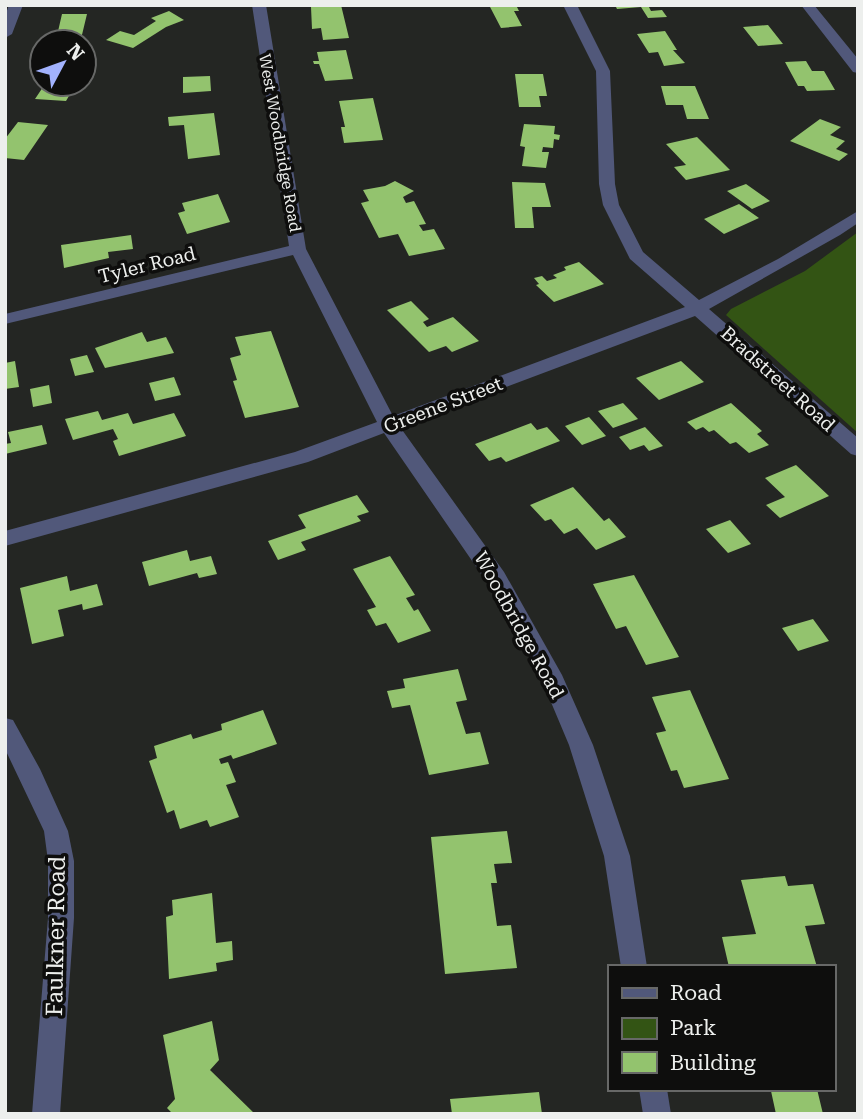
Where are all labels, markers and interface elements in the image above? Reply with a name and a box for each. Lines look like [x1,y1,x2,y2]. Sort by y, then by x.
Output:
north arrow [28,28,98,98]
text: N [62,39,89,66]
street label: West Woodbridge Road [255,52,305,234]
street label: Tyler Road [96,242,198,288]
street label: Bradstreet Road [716,322,840,436]
street label: Greene Street [380,372,506,438]
street label: Woodbridge Road [469,547,569,703]
street label: Faulkner Road [41,855,71,1016]
legend [608,965,835,1091]
text: Road [670,981,722,1005]
text: Park [670,1016,716,1040]
text: Building [670,1051,756,1075]

